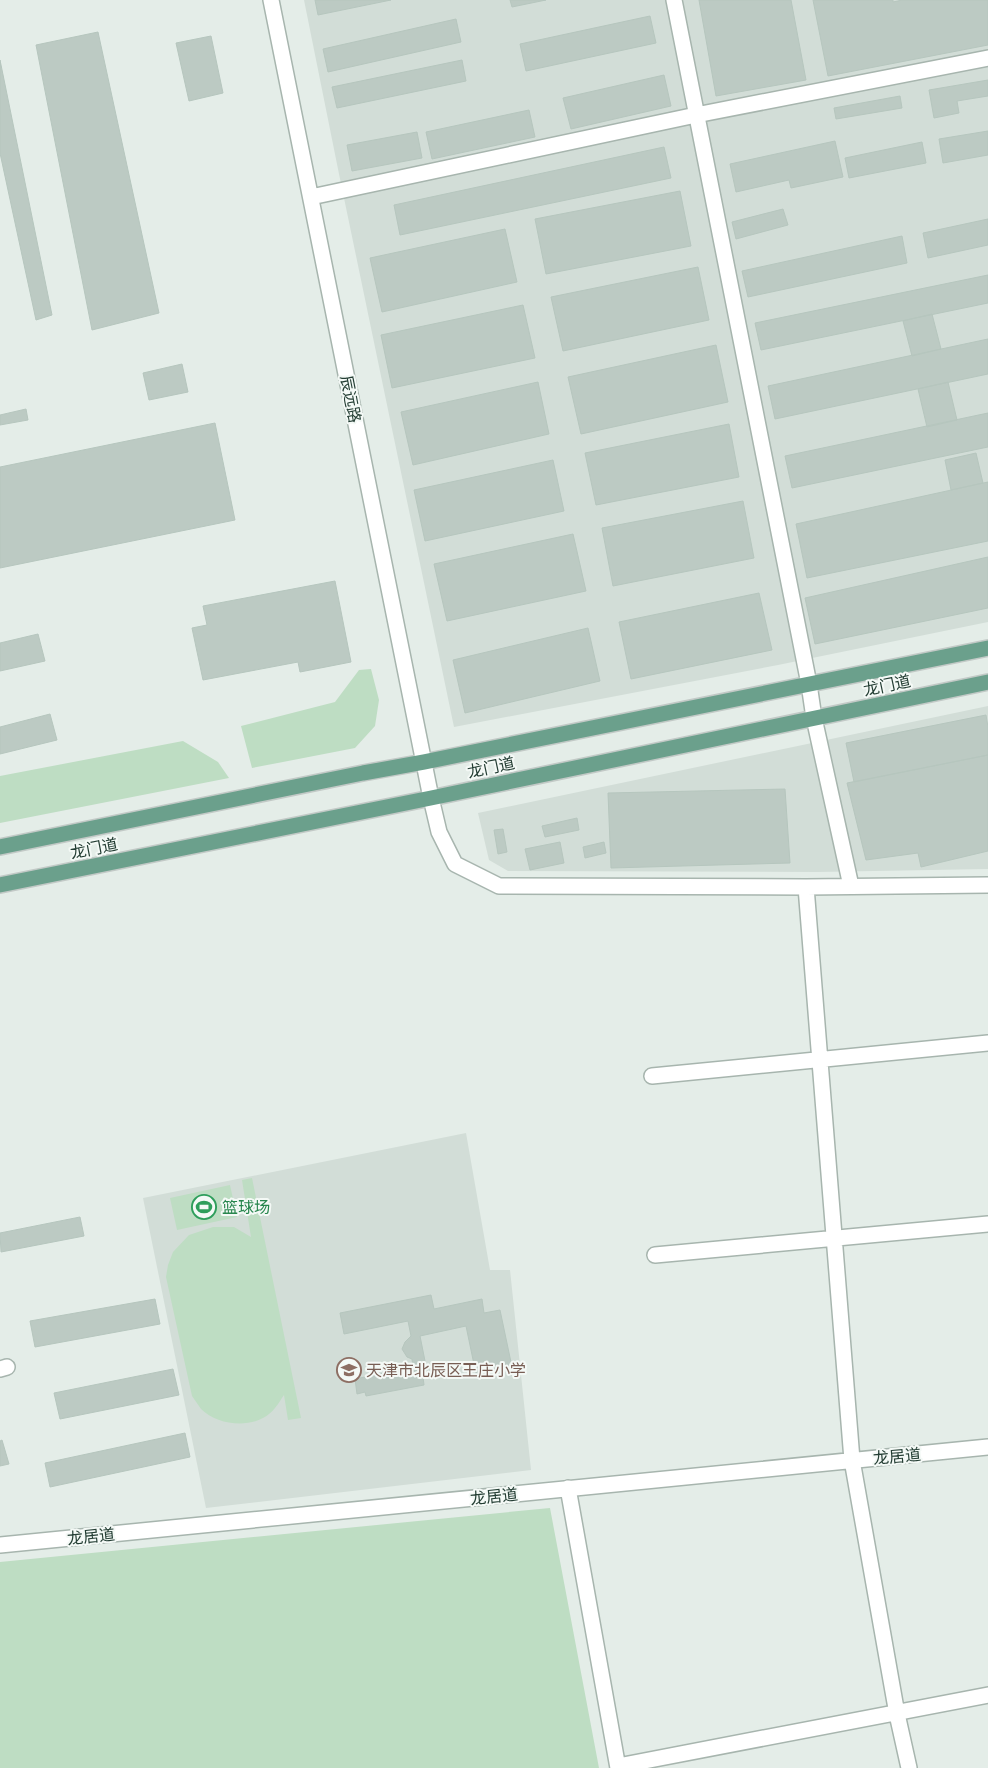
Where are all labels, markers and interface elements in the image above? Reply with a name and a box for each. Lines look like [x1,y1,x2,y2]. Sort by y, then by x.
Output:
street label: 辰远路 [336,374,363,425]
street label: 龙门道 [862,672,913,701]
street label: 龙门道 [466,754,517,783]
street label: 龙门道 [69,836,120,863]
sports icon: 篮球场 [191,1194,217,1220]
place label: 篮球场 [222,1199,270,1218]
school or university icon: 天津市北辰区王庄小学 [336,1357,362,1383]
place label: 天津市北辰区王庄小学 [366,1362,526,1381]
street label: 龙居道 [872,1446,922,1469]
street label: 龙居道 [469,1486,519,1509]
street label: 龙居道 [66,1526,116,1549]

